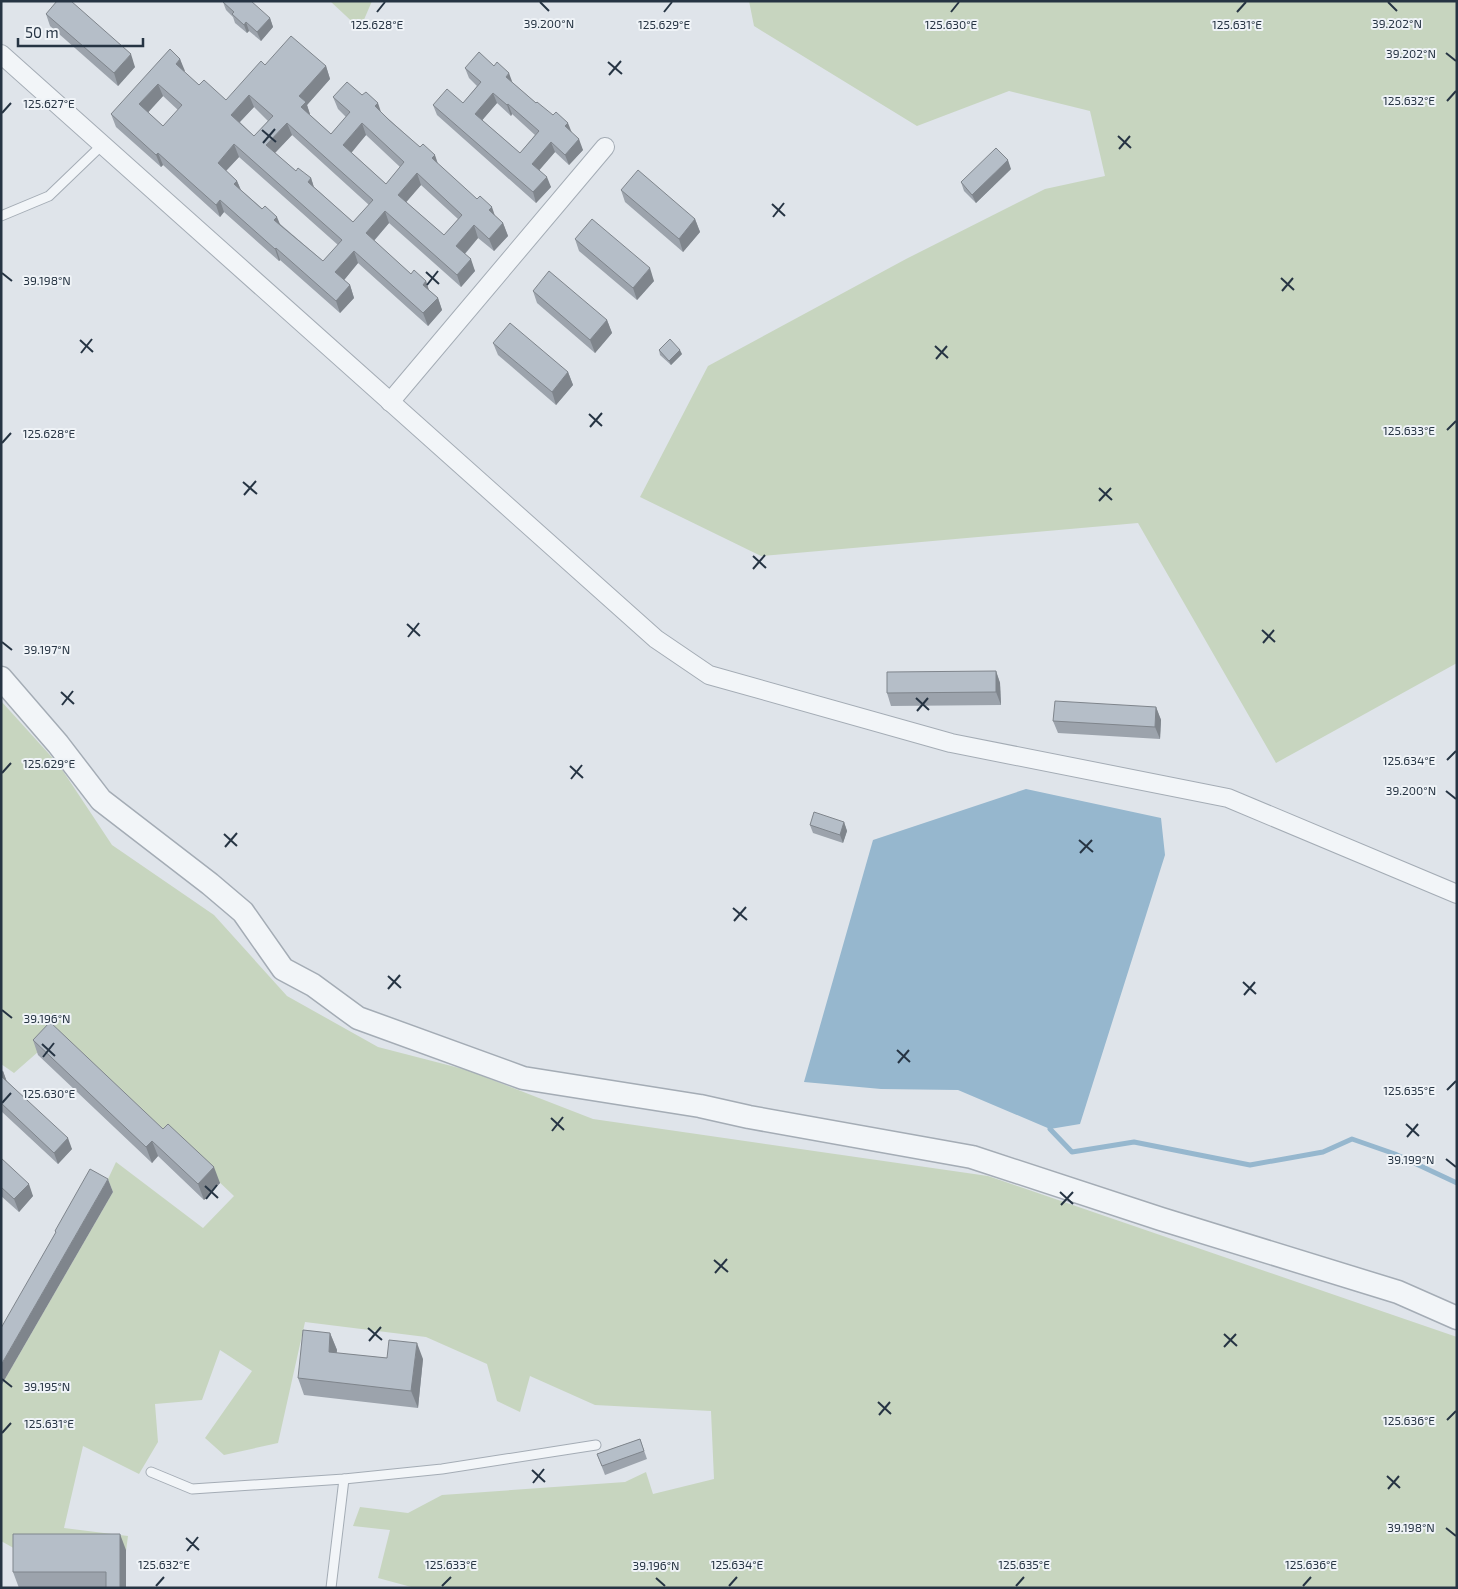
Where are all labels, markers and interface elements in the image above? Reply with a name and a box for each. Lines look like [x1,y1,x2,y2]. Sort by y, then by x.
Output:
scale bar [18,15,142,47]
text: 39.200°N [524,16,574,30]
text: 39.202°N [1372,16,1422,30]
text: 125.628°E [351,17,404,31]
text: 125.629°E [638,17,690,31]
text: 125.630°E [925,17,978,31]
text: 125.631°E [1212,17,1262,31]
text: 50 m [25,23,59,41]
text: 39.202°N [1386,46,1436,60]
text: 125.632°E [1383,93,1435,107]
text: 125.627°E [23,96,75,110]
text: 39.198°N [23,273,71,287]
text: 125.633°E [1383,423,1435,437]
text: 125.628°E [23,426,76,440]
text: 39.197°N [24,642,70,656]
text: 125.634°E [1383,753,1436,767]
text: 125.629°E [23,756,75,770]
text: 39.200°N [1386,783,1436,797]
text: 39.196°N [23,1011,71,1025]
text: 125.635°E [1383,1083,1435,1097]
text: 125.630°E [23,1086,76,1100]
text: 39.199°N [1387,1152,1435,1166]
text: 39.195°N [24,1379,70,1393]
text: 125.636°E [1383,1413,1435,1427]
text: 125.631°E [24,1416,74,1430]
text: 39.198°N [1387,1520,1435,1534]
text: 125.632°E [138,1557,190,1571]
text: 125.633°E [425,1557,477,1571]
text: 125.634°E [711,1557,764,1571]
text: 125.635°E [998,1557,1050,1571]
text: 125.636°E [1285,1557,1337,1571]
text: 39.196°N [632,1558,680,1572]

